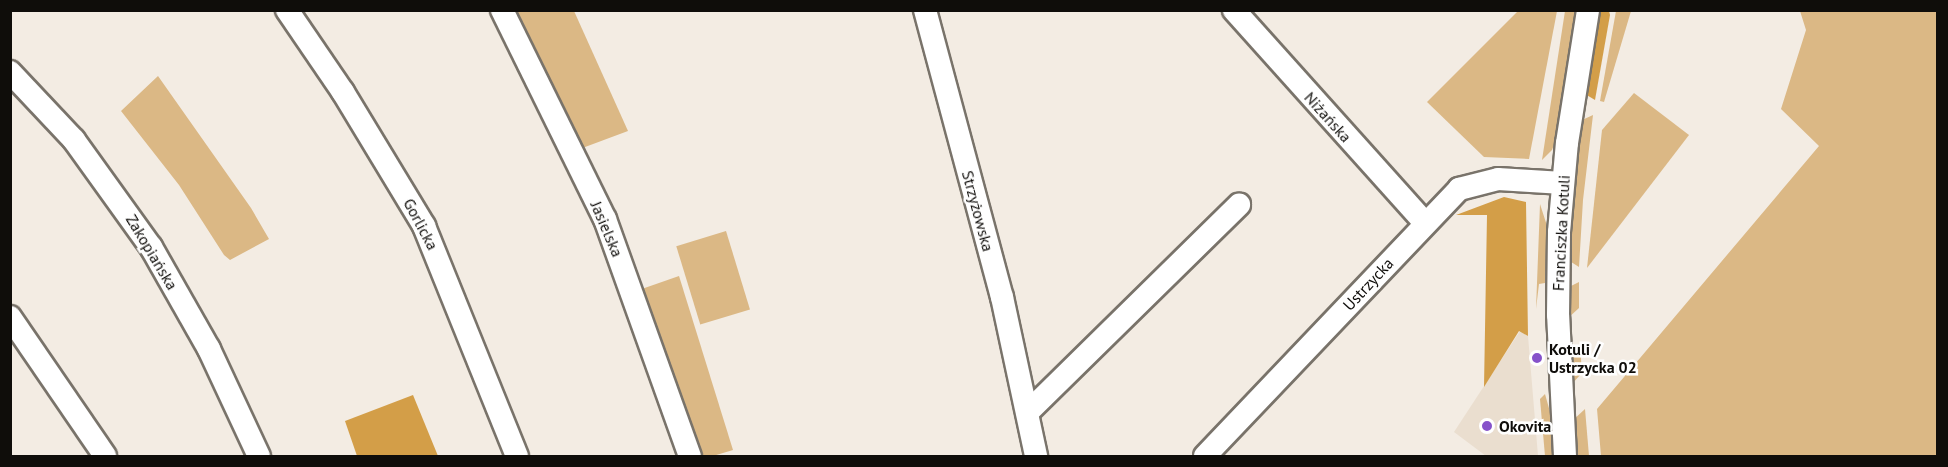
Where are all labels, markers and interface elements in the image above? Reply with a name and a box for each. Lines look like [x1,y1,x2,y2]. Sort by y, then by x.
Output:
street label: Niżańska [1300,88,1356,146]
street label: Strzyżowska [958,168,998,254]
street label: Franciszka Kotuli [1548,174,1574,292]
street label: Gorlicka [399,195,443,253]
street label: Jasielska [587,198,627,260]
street label: Zakopiańska [122,211,182,293]
street label: Ustrzycka [1339,254,1397,314]
place label: Kotuli / Ustrzycka 02 [1549,339,1637,377]
marker: Kotuli / Ustrzycka 02 [1530,351,1544,365]
place label: Okovita [1499,416,1551,436]
marker: Okovita [1480,419,1494,433]

